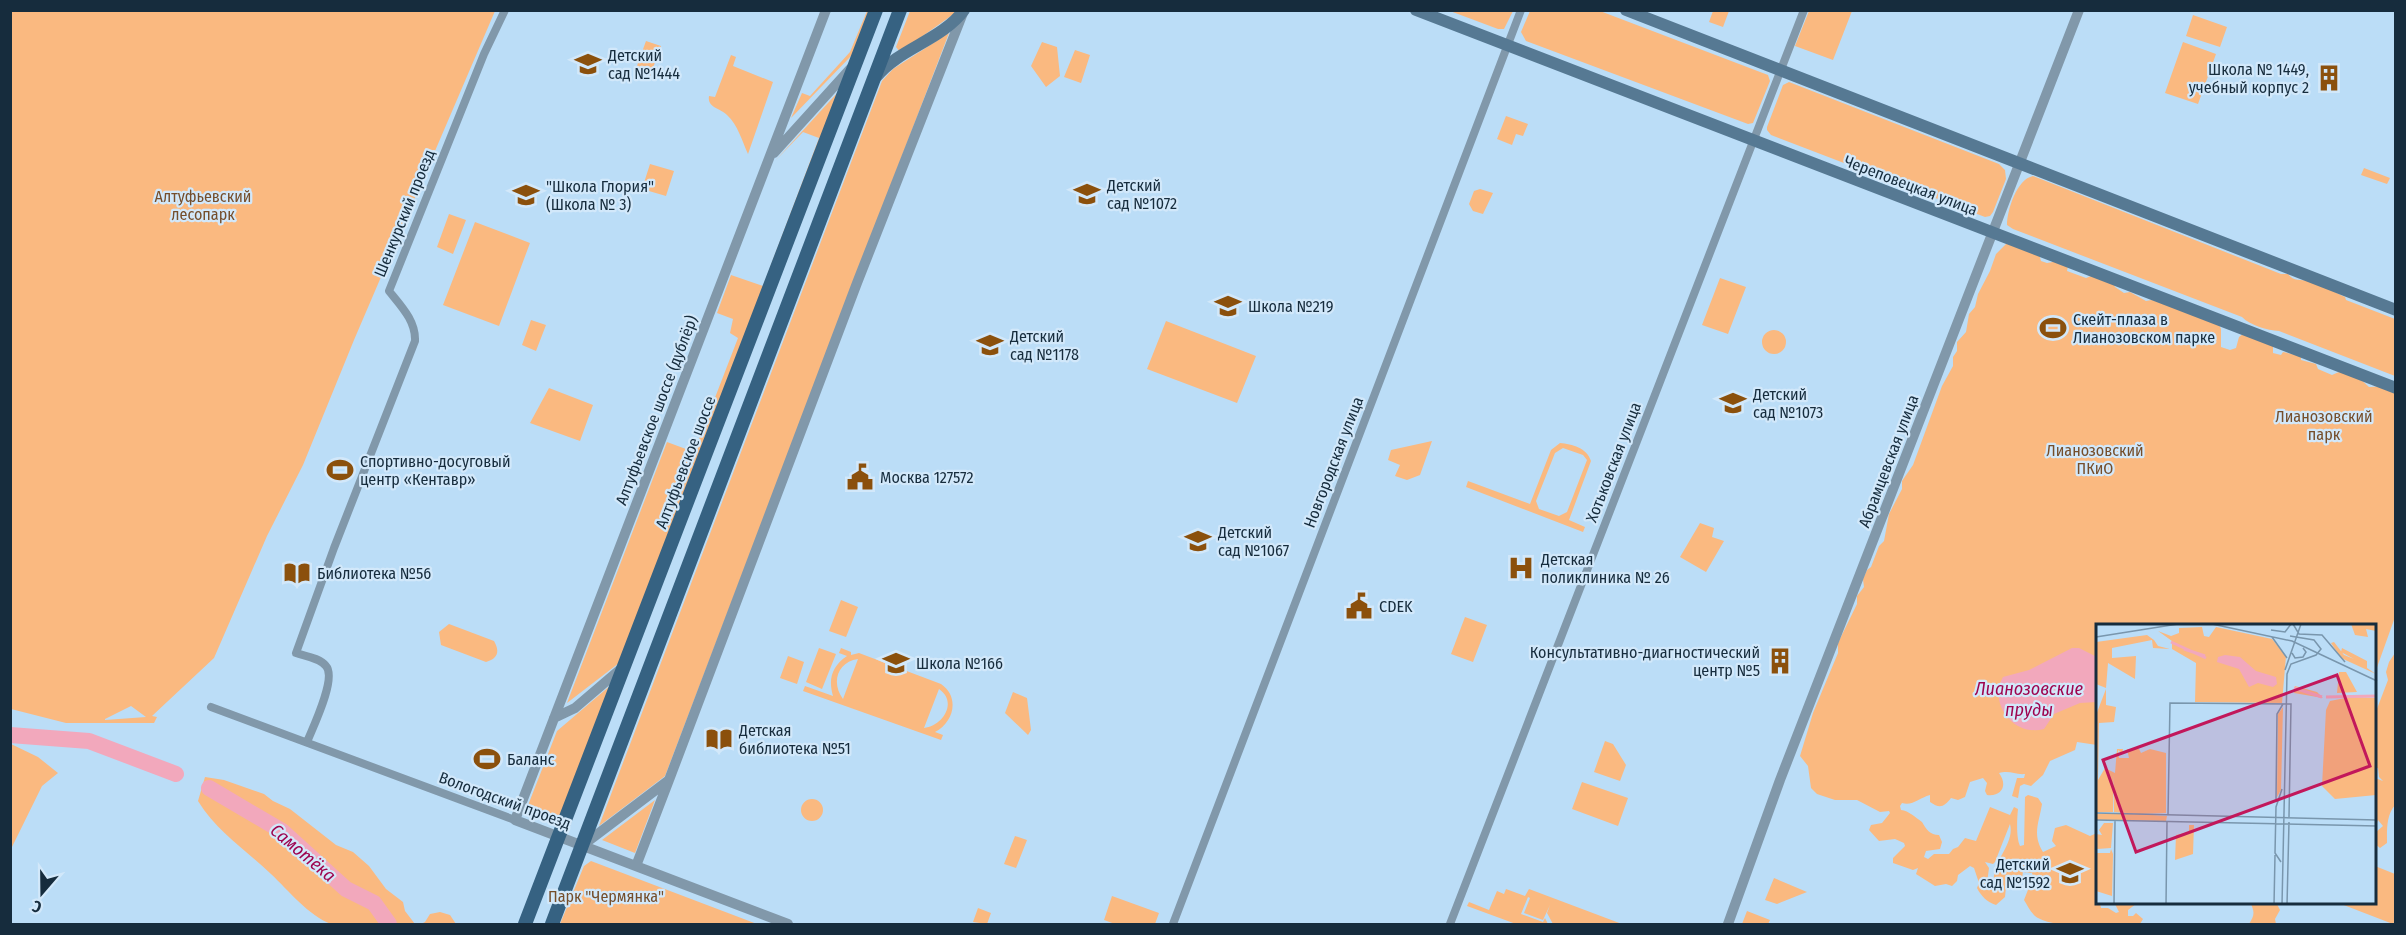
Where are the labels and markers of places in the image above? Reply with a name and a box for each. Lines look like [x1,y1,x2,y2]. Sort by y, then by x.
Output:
place label: Детский сад №1444 [607,46,680,83]
school or university icon: Детский сад №1444 [573,49,603,79]
place label: Школа № 1449, учебный корпус 2 [2189,60,2309,97]
building icon: Школа № 1449, учебный корпус 2 [2314,63,2344,93]
place label: Детский сад №1072 [1106,176,1177,213]
place label: "Школа Глория" (Школа № 3) [546,177,654,214]
school or university icon: Детский сад №1072 [1072,179,1102,209]
school or university icon: "Школа Глория" (Школа № 3) [511,180,541,210]
school or university icon: Школа №219 [1213,291,1243,321]
place label: Школа №219 [1248,297,1334,316]
place label: Скейт-плаза в Лианозовском парке [2073,310,2215,347]
sports icon: Скейт-плаза в Лианозовском парке [2038,313,2068,343]
place label: Детский сад №1178 [1009,327,1079,364]
school or university icon: Детский сад №1178 [975,330,1005,360]
place label: Детский сад №1073 [1752,385,1823,422]
school or university icon: Детский сад №1073 [1718,388,1748,418]
place label: Спортивно-досуговый центр «Кентавр» [360,452,511,489]
sports icon: Спортивно-досуговый центр «Кентавр» [325,455,355,485]
public building icon: Москва 127572 [845,462,875,492]
place label: Москва 127572 [880,468,973,487]
place label: Детский сад №1067 [1217,523,1290,560]
school or university icon: Детский сад №1067 [1183,526,1213,556]
place label: Детская поликлиника № 26 [1540,550,1670,587]
hospital icon: Детская поликлиника № 26 [1506,553,1536,583]
library icon: Библиотека №56 [282,558,312,588]
place label: Библиотека №56 [317,564,431,583]
public building icon: CDEK [1344,591,1374,621]
place label: CDEK [1379,597,1413,616]
place label: Консультативно-диагностический центр №5 [1530,643,1760,680]
building icon: Консультативно-диагностический центр №5 [1765,646,1795,676]
school or university icon: Школа №166 [881,648,911,678]
place label: Школа №166 [916,654,1003,673]
place label: Детская библиотека №51 [738,721,851,758]
library icon: Детская библиотека №51 [704,724,734,754]
sports icon: Баланс [472,744,502,774]
place label: Баланс [507,750,555,769]
place label: Детский сад №1592 [1980,855,2050,892]
school or university icon: Детский сад №1592 [2055,858,2085,888]

